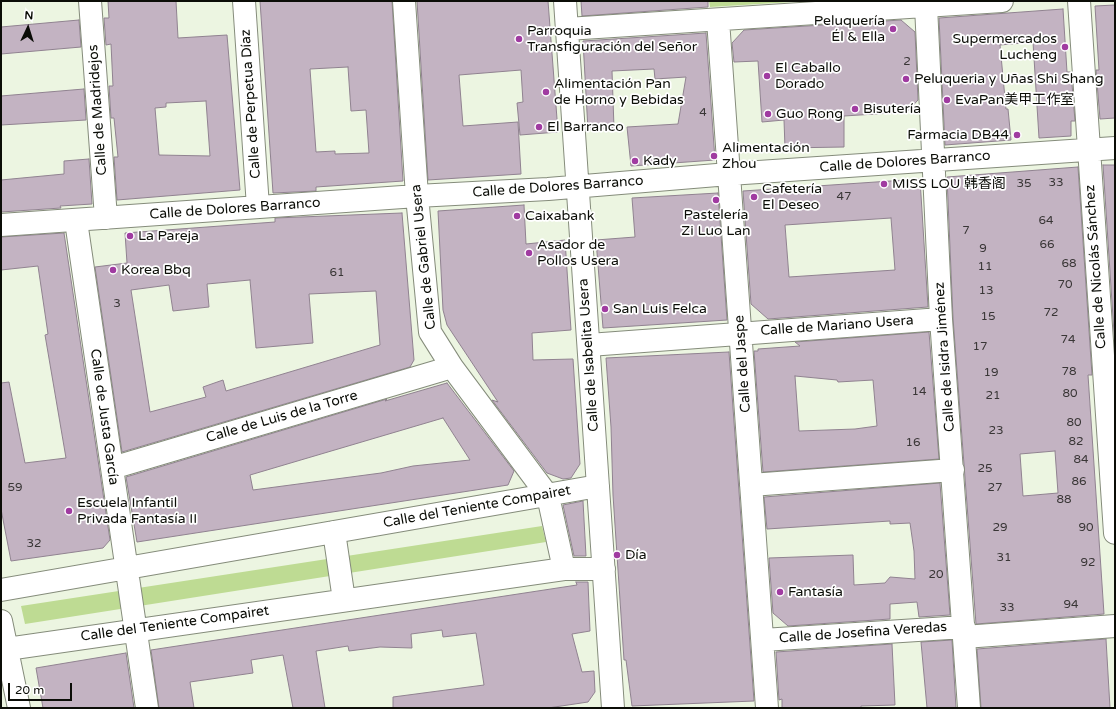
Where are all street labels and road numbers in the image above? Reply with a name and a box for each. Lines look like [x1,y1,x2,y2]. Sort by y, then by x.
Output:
street label: Calle de Perpetua Díaz [237,29,265,179]
street label: Calle de Madridejos [85,44,111,176]
street label: Calle de Dolores Barranco [819,148,991,176]
street label: Calle de Dolores Barranco [472,173,644,201]
street label: Calle de Gabriel Usera [408,184,440,330]
street label: Calle de Nicolás Sánchez [1082,184,1110,350]
street label: Calle de Dolores Barranco [149,195,321,223]
street label: Calle de Isabelita Usera [575,278,603,432]
street label: Calle de Isidra Jiménez [931,281,959,433]
street label: Calle de Mariano Usera [760,312,914,340]
street label: Calle del Jaspe [731,315,755,413]
street label: Calle de Justa García [86,348,122,486]
street label: Calle de Luis de la Torre [204,387,360,447]
street label: Calle del Teniente Compairet [382,482,572,532]
street label: Calle del Teniente Compairet [80,602,270,646]
street label: Calle de Josefina Veredas [778,619,948,647]

